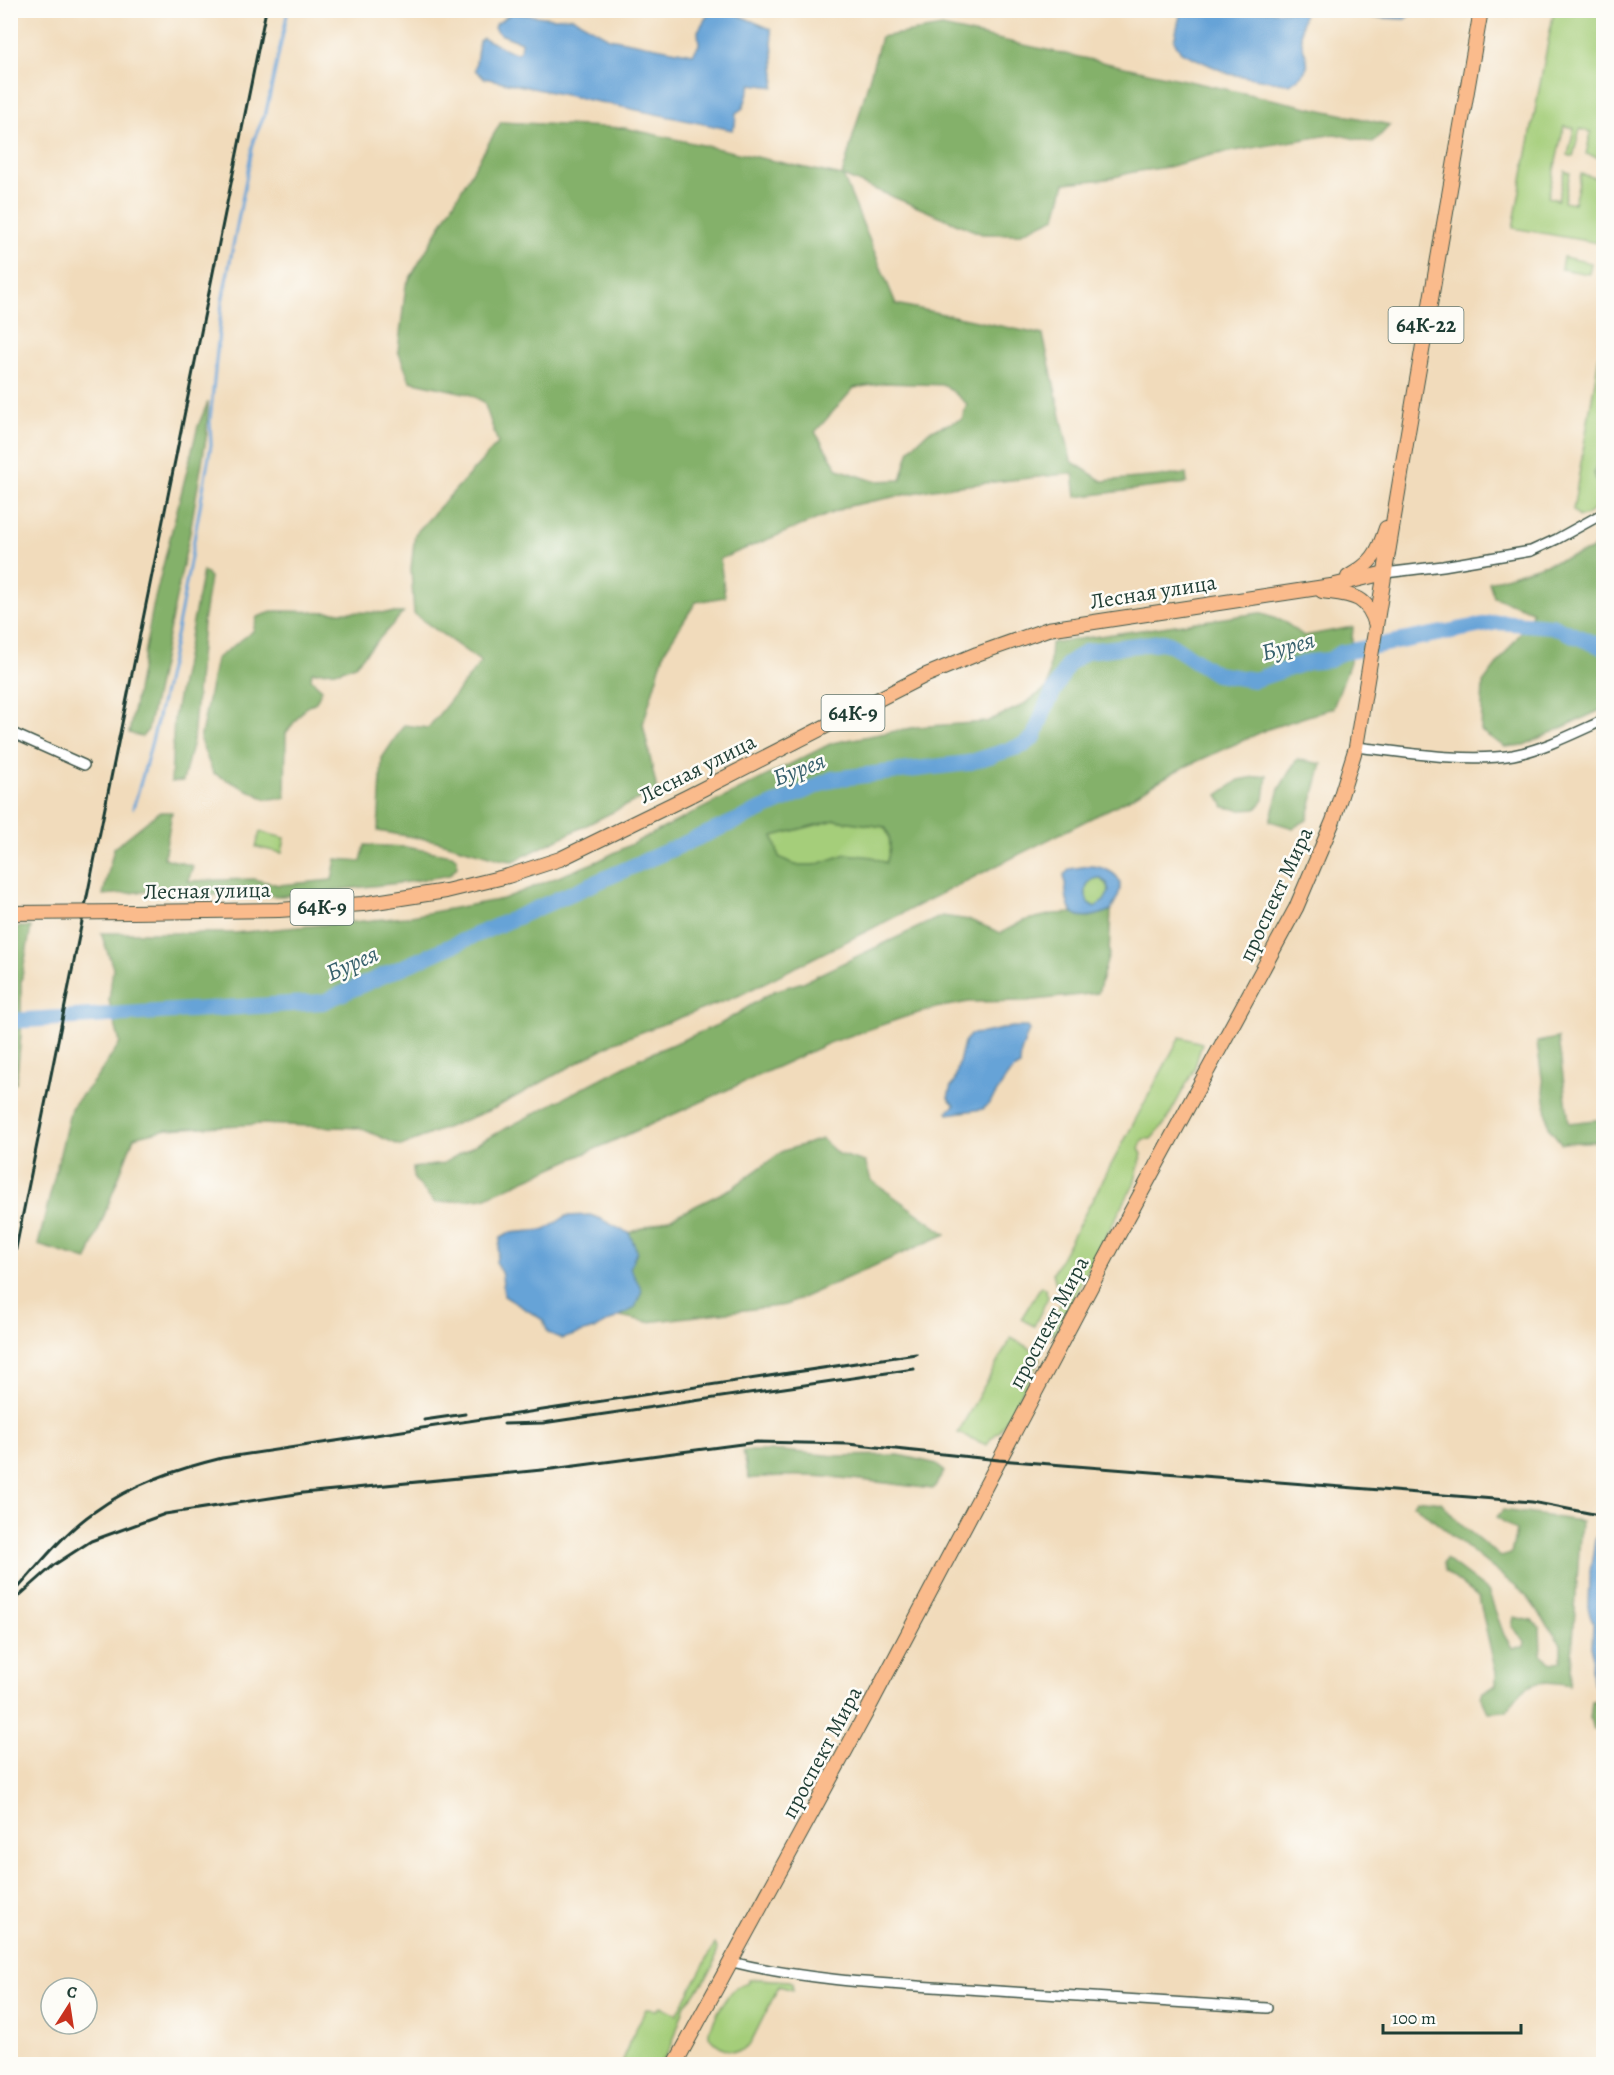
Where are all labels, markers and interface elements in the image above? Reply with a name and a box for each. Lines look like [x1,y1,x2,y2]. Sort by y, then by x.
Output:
road number: 64К-22 [1388,307,1464,343]
street label: Лесная улица [1088,567,1219,617]
water label: Бурея [1258,623,1319,668]
road number: 64К-9 [822,695,884,731]
street label: Лесная улица [634,726,762,811]
water label: Бурея [768,744,830,794]
street label: проспект Мира [1231,821,1321,967]
street label: Лесная улица [143,875,272,907]
road number: 64К-9 [290,889,354,925]
water label: Бурея [321,937,383,989]
street label: проспект Мира [1001,1250,1097,1394]
street label: проспект Мира [774,1680,870,1824]
north arrow [39,1976,99,2036]
text: С [65,1981,79,2004]
scale bar [1383,1997,1521,2035]
text: 100 m [1392,2006,1436,2030]

